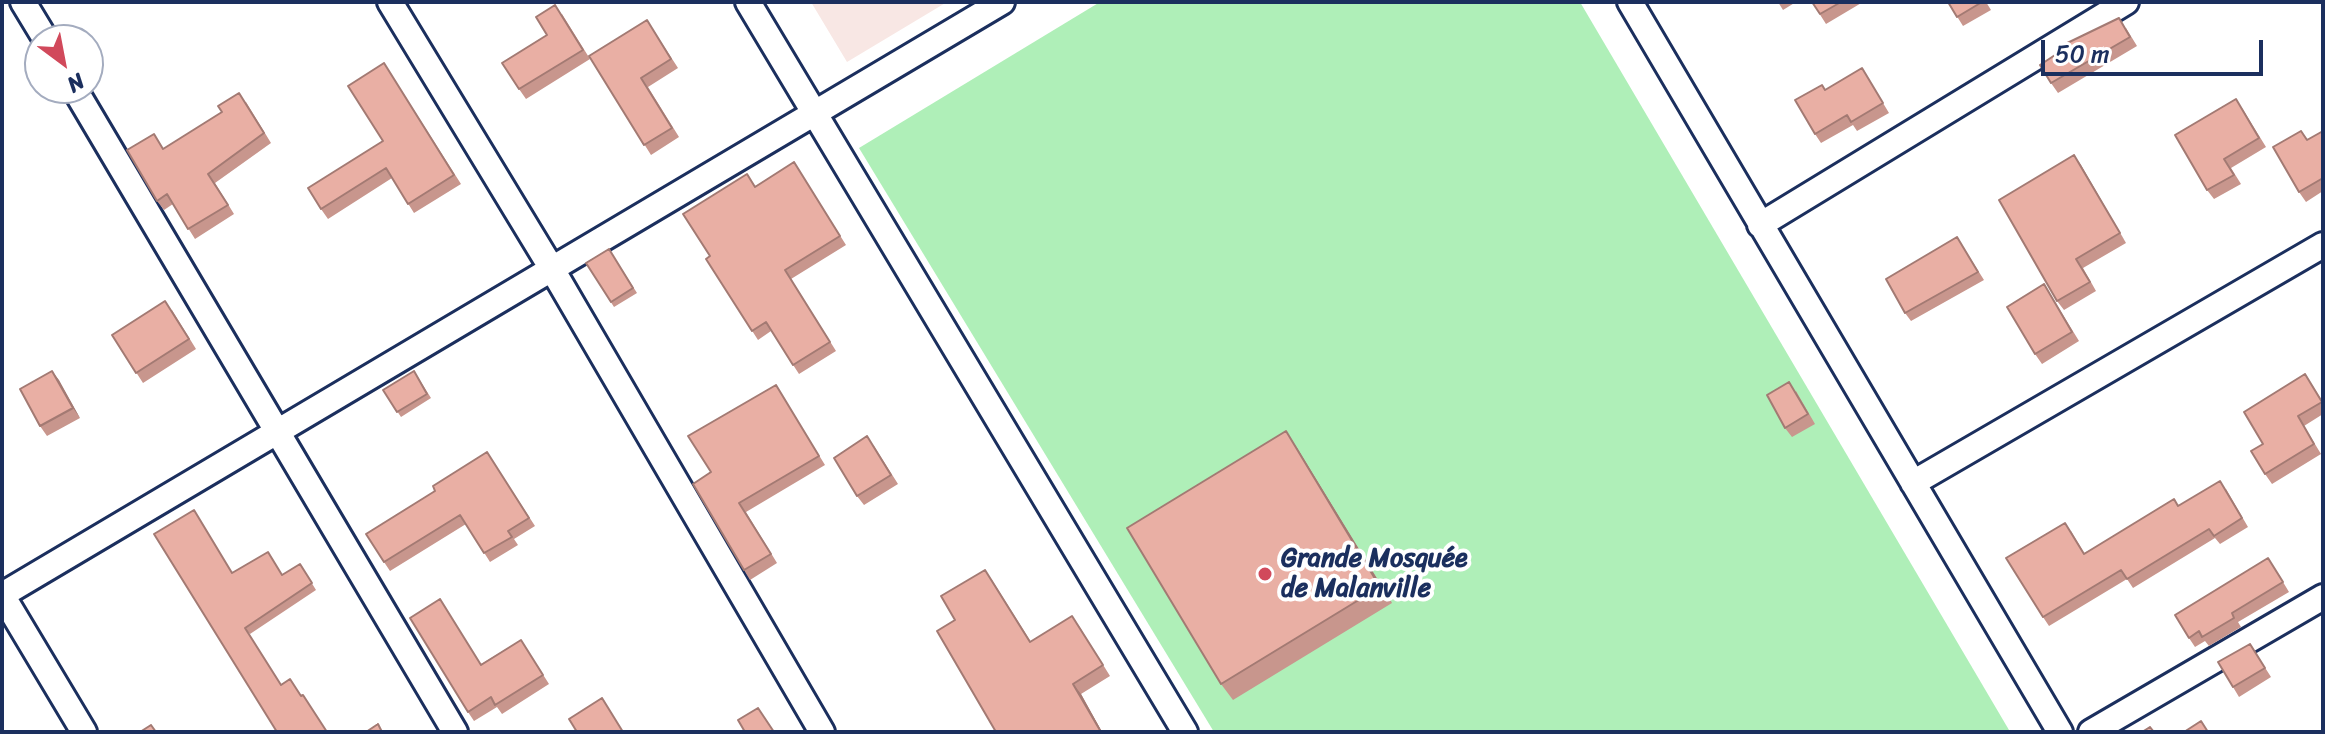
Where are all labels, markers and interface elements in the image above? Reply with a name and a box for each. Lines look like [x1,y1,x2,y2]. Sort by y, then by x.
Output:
north arrow [24,24,104,104]
scale bar [2045,24,2267,74]
text: 50 m [2055,33,2110,75]
text: N [59,63,93,104]
place label: Grande Mosquée de Malanville [1281,543,1468,604]
marker: Grande Mosquée de Malanville [1256,565,1274,583]

